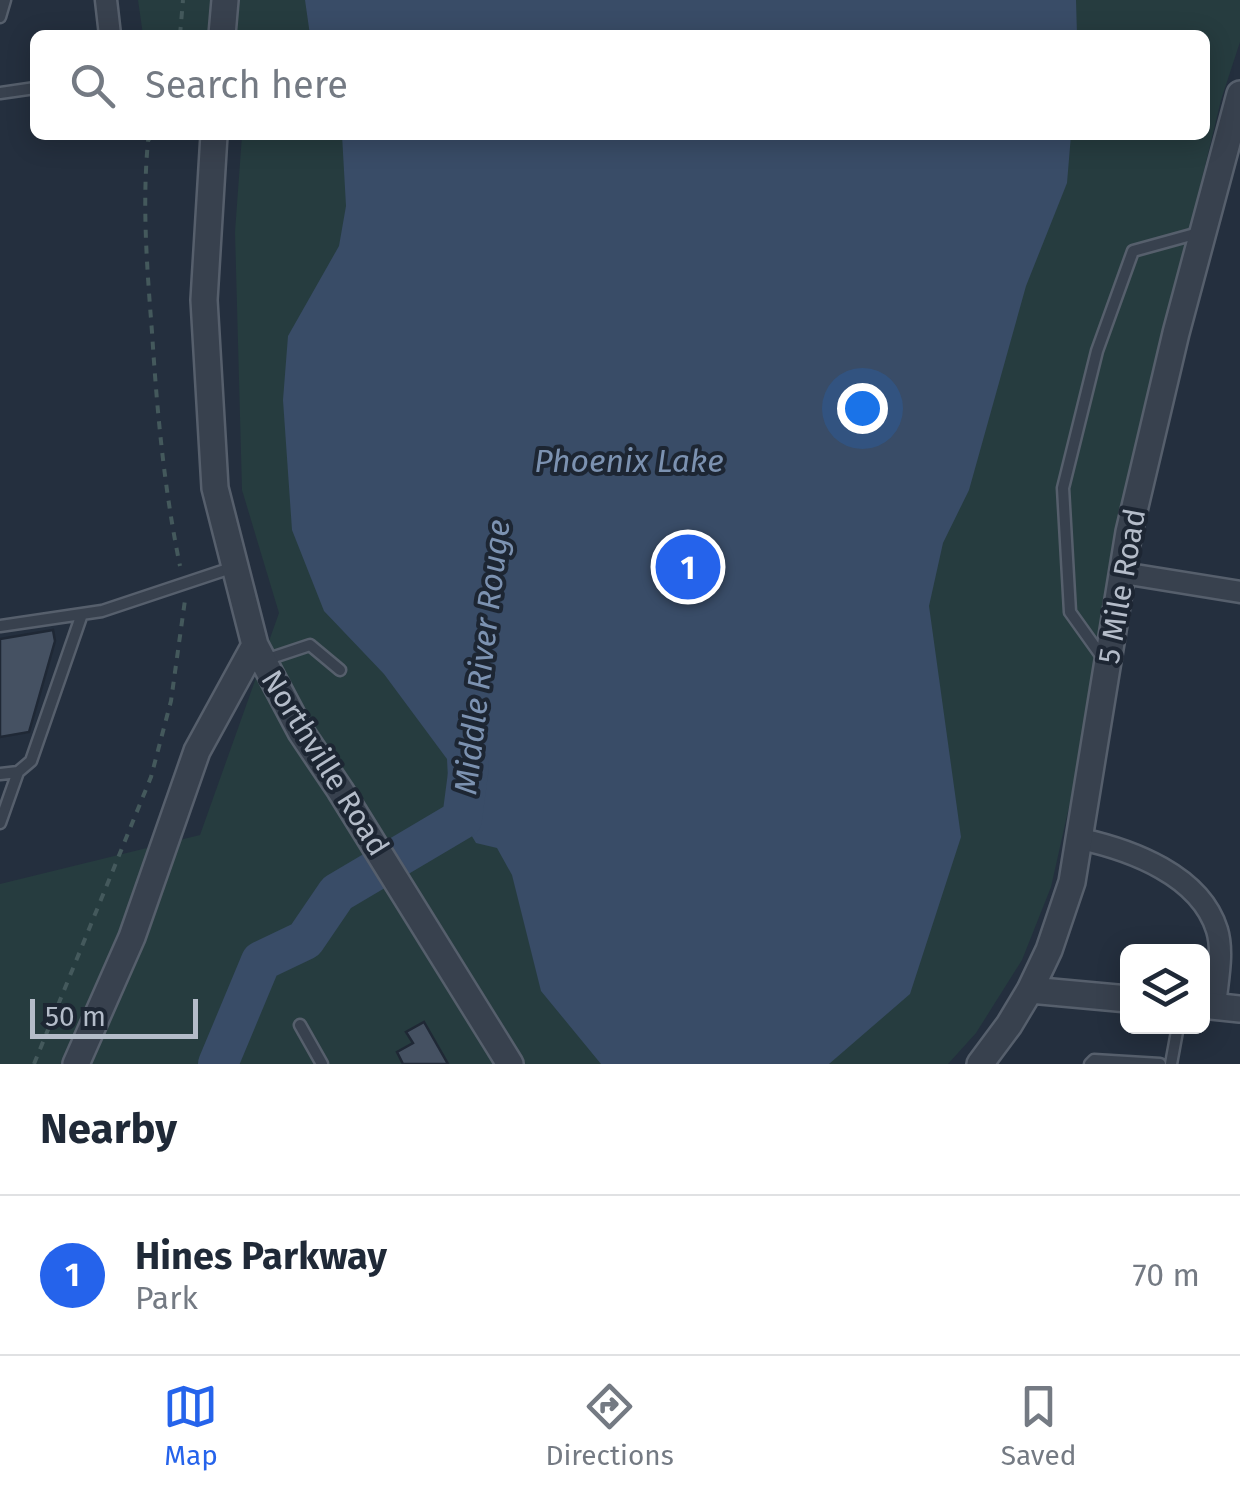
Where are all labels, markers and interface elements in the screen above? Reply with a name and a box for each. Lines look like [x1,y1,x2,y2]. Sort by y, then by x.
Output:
search box [30,30,1210,140]
icon: search [65,58,120,113]
text: Search here [145,62,348,108]
your location [837,383,888,434]
water label: Phoenix Lake [534,442,724,480]
street label: 5 Mile Road [1091,506,1153,666]
water label: Middle River Rouge [446,518,518,796]
pin: 1 [656,530,720,604]
street label: Northville Road [254,664,396,862]
map controls [1120,944,1210,1034]
button: layers [1120,944,1210,1034]
scale bar [30,994,198,1038]
text: 50 m [45,1000,106,1033]
text: Nearby [40,1104,177,1154]
text: Hines Parkway [135,1233,387,1279]
text: 1 [65,1256,80,1294]
text: 70 m [1132,1256,1200,1294]
text: Park [135,1279,198,1317]
tab: Map [163,1379,218,1472]
tab: Directions [545,1379,674,1472]
tab: Saved [1001,1379,1077,1472]

